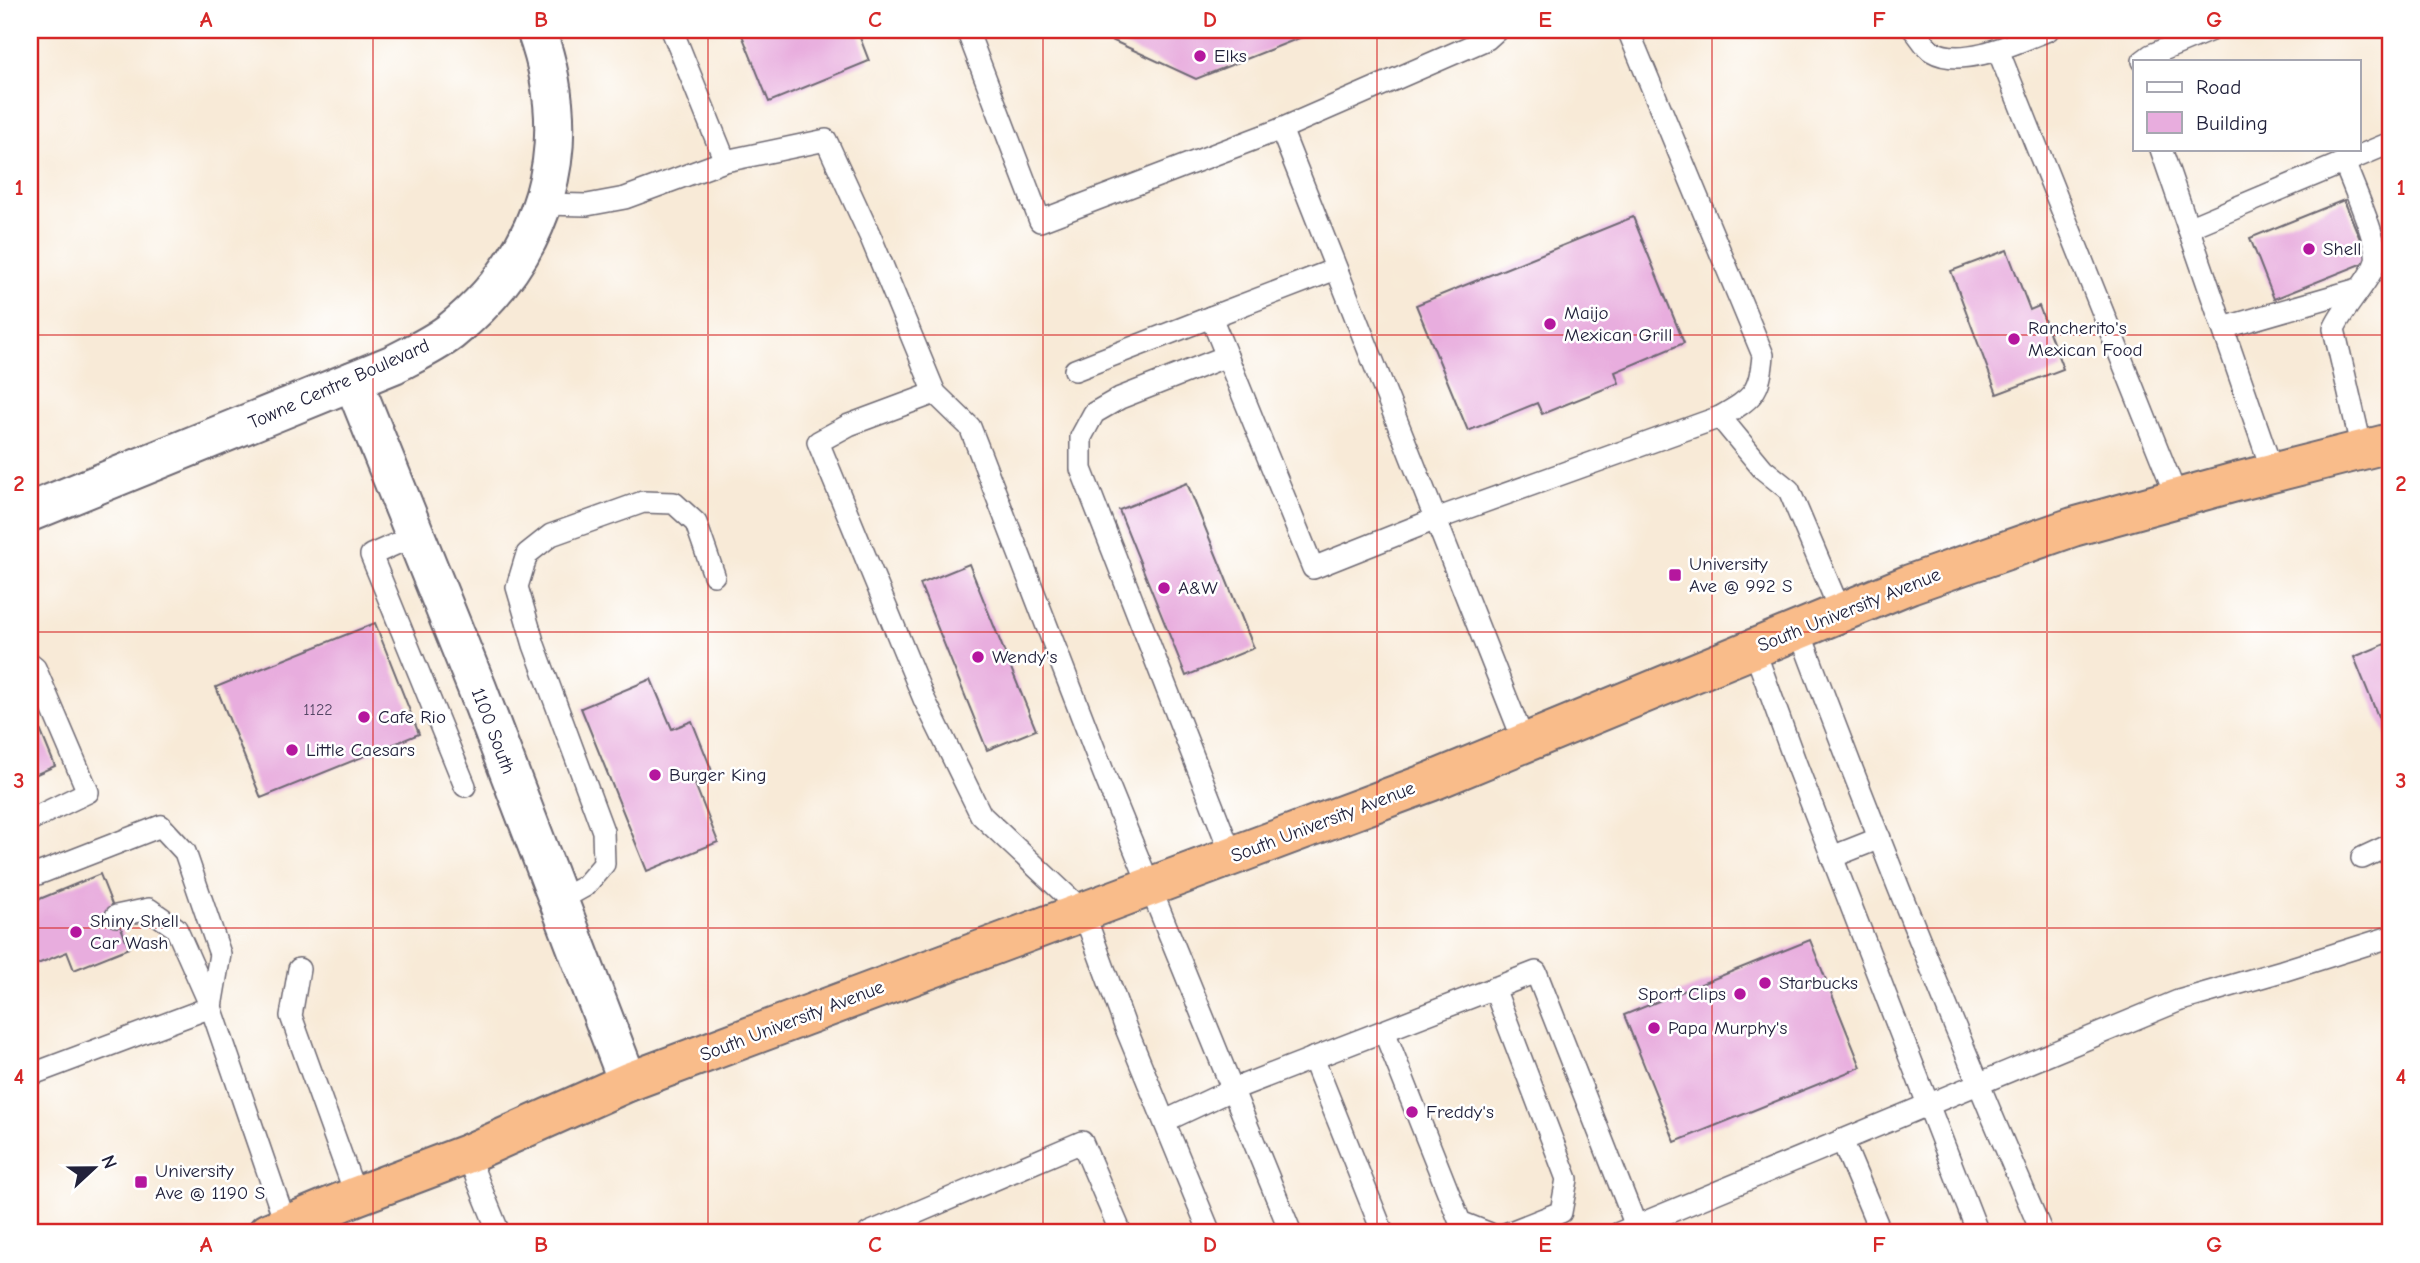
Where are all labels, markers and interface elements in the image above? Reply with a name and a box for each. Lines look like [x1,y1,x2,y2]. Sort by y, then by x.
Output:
text: A [200,6,213,33]
text: B [534,6,548,33]
text: C [868,6,882,33]
text: D [1203,6,1217,33]
text: E [1538,6,1552,33]
text: F [1872,6,1886,33]
text: G [2206,6,2222,33]
place label: Elks [1214,45,1247,67]
marker: Elks [1192,48,1208,64]
legend [2133,60,2360,150]
text: Road [2196,75,2241,99]
text: Building [2196,111,2268,135]
text: 1 [14,174,24,201]
text: 1 [2396,174,2406,201]
place label: Shell [2323,238,2362,260]
marker: Shell [2301,241,2317,257]
place label: Maijo Mexican Grill [1564,302,1672,346]
marker: Maijo Mexican Grill [1542,316,1558,332]
place label: Rancherito's Mexican Food [2028,317,2143,361]
marker: Rancherito's Mexican Food [2006,331,2022,347]
street label: Towne Centre Boulevard [245,334,433,434]
text: 2 [13,470,25,497]
text: 2 [2395,470,2407,497]
place label: University Ave @ 992 S [1689,553,1793,597]
street label: South University Avenue [1754,563,1944,657]
marker: University Ave @ 992 S [1667,567,1683,583]
place label: A&W [1178,577,1218,599]
marker: A&W [1156,580,1172,596]
place label: Wendy's [992,646,1057,668]
marker: Wendy's [970,649,986,665]
street label: 1100 South [467,685,519,777]
house number: 1122 [303,701,333,719]
place label: Cafe Rio [378,706,446,728]
marker: Cafe Rio [356,709,372,725]
place label: Little Caesars [306,739,415,761]
marker: Little Caesars [284,742,300,758]
place label: Burger King [669,764,766,786]
text: 3 [13,767,25,794]
marker: Burger King [647,767,663,783]
text: 3 [2395,767,2407,794]
street label: South University Avenue [1228,777,1418,867]
place label: Shiny Shell Car Wash [90,910,179,954]
marker: Shiny Shell Car Wash [68,924,84,940]
place label: Starbucks [1779,972,1858,994]
marker: Starbucks [1757,975,1773,991]
street label: South University Avenue [697,976,887,1066]
place label: Sport Clips [1638,983,1726,1005]
marker: Sport Clips [1732,986,1748,1002]
place label: Papa Murphy's [1668,1017,1788,1039]
marker: Papa Murphy's [1646,1020,1662,1036]
text: 4 [14,1063,25,1090]
text: 4 [2396,1063,2407,1090]
place label: Freddy's [1426,1101,1494,1123]
marker: Freddy's [1404,1104,1420,1120]
north arrow [60,1134,130,1204]
text: N [96,1152,121,1172]
place label: University Ave @ 1190 S [155,1160,265,1204]
marker: University Ave @ 1190 S [133,1174,149,1190]
text: A [200,1231,213,1258]
text: B [534,1231,548,1258]
text: C [868,1231,882,1258]
text: D [1203,1231,1217,1258]
text: E [1538,1231,1552,1258]
text: F [1872,1231,1886,1258]
text: G [2206,1231,2222,1258]

